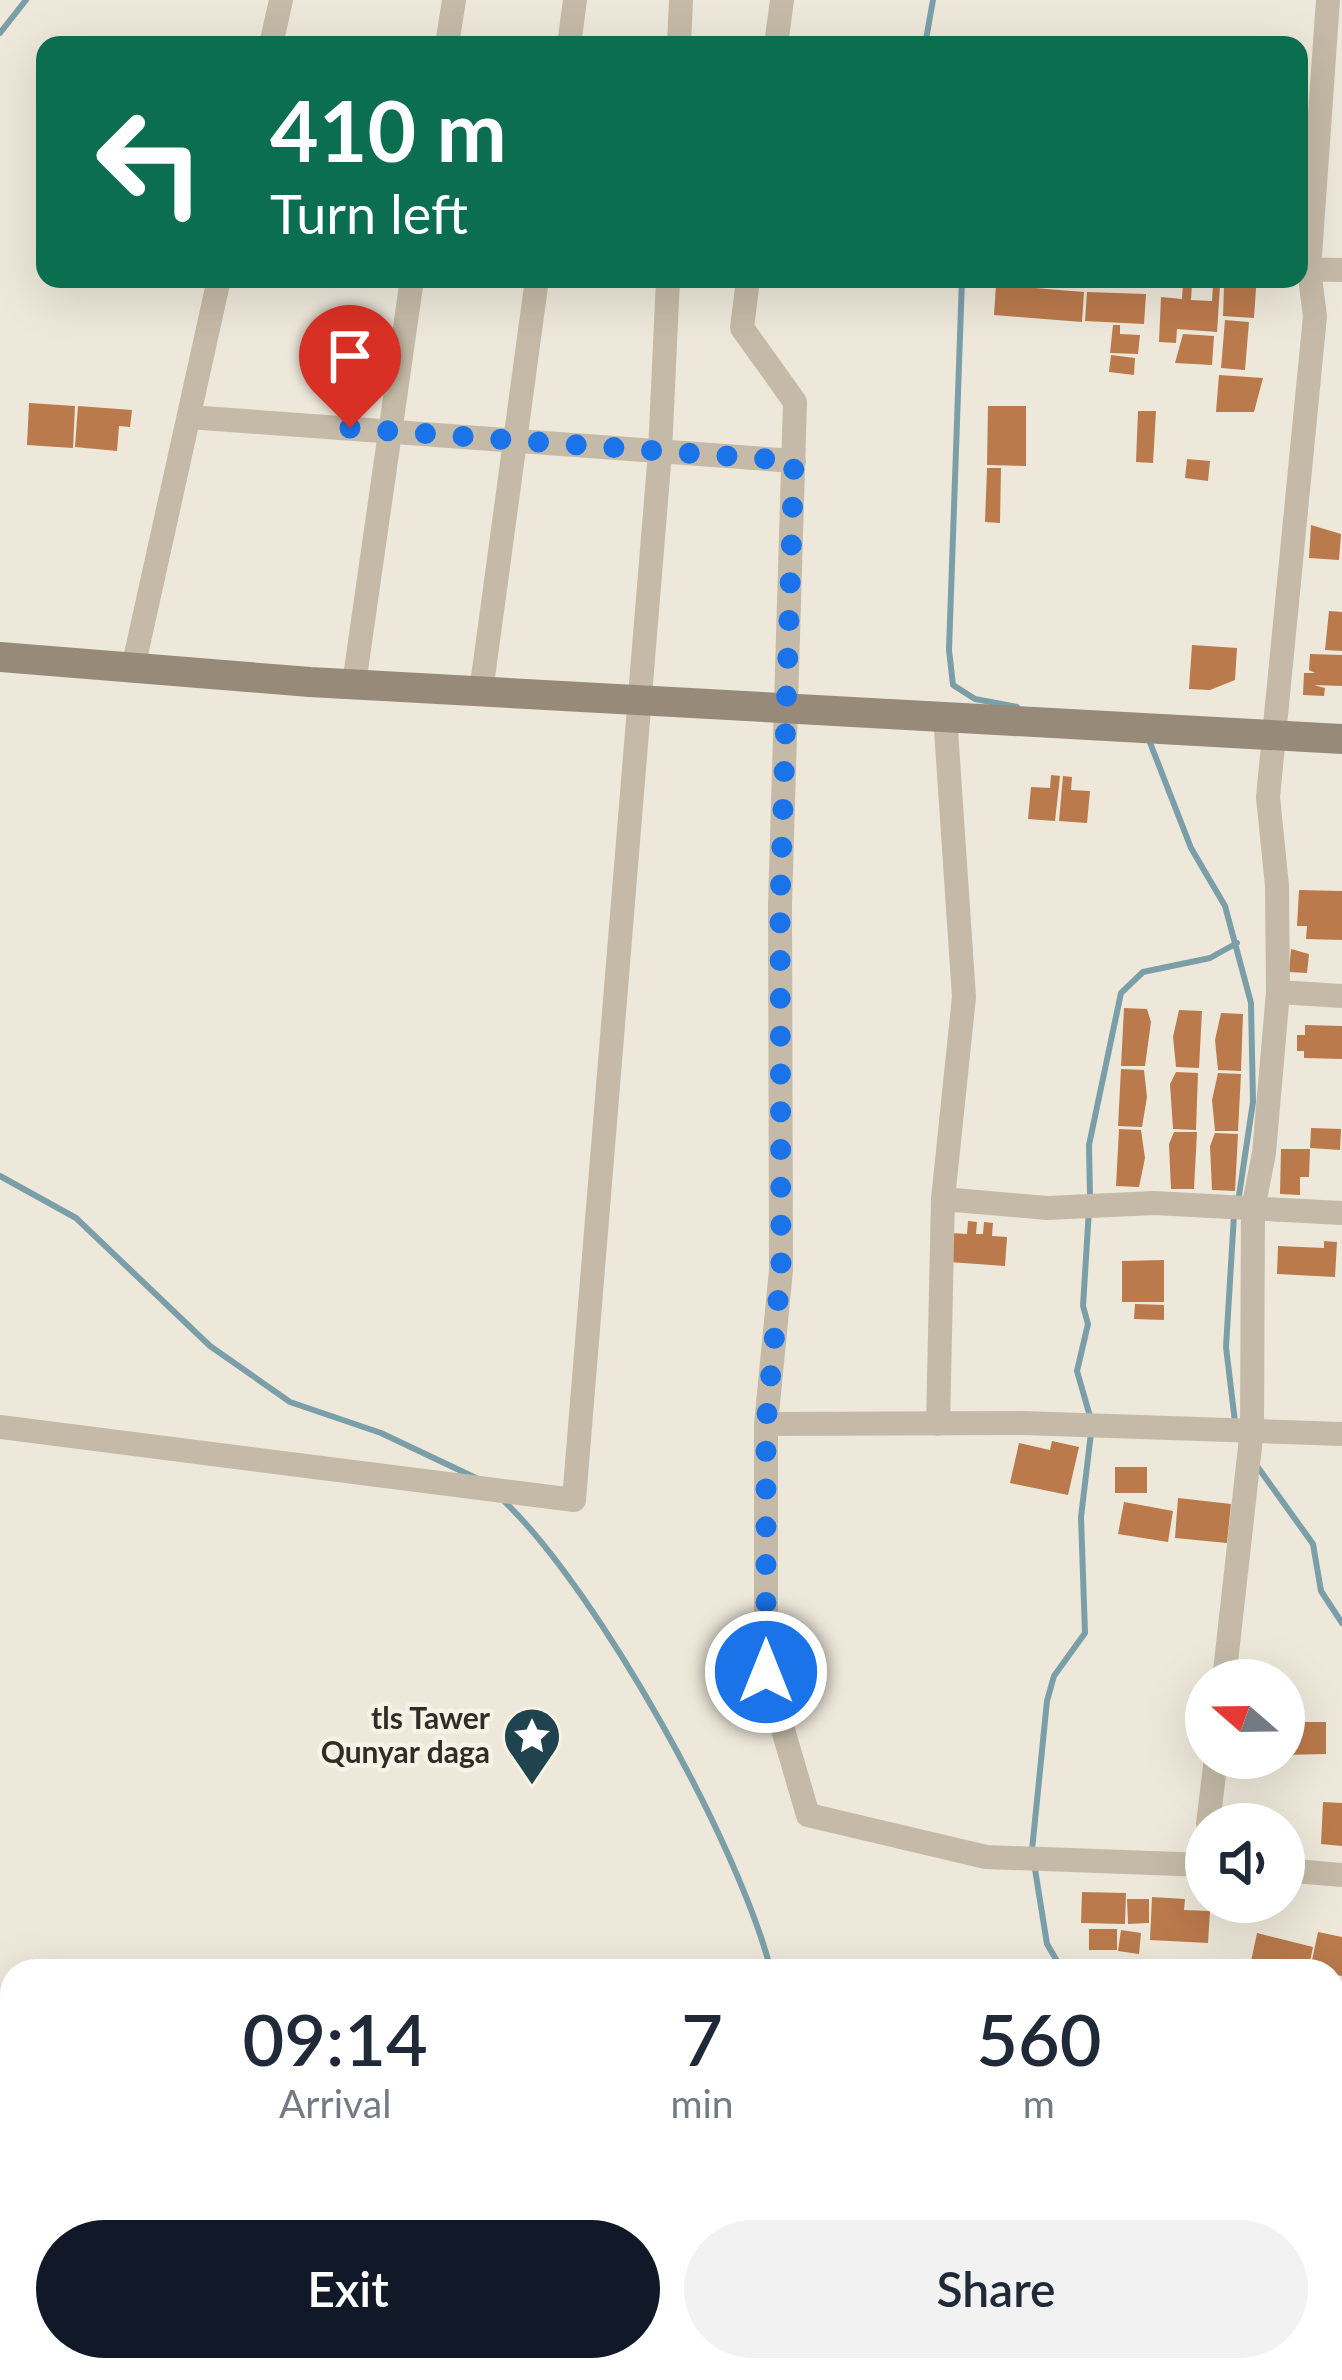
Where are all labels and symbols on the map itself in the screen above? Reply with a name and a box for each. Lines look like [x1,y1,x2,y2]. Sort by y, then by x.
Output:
pin [299,305,401,428]
position arrow [703,1609,829,1735]
north arrow [1185,1659,1305,1779]
place label: tls Tawer Qunyar daga [321,1699,491,1769]
place icon: tls Tawer Qunyar daga [501,1705,563,1787]

